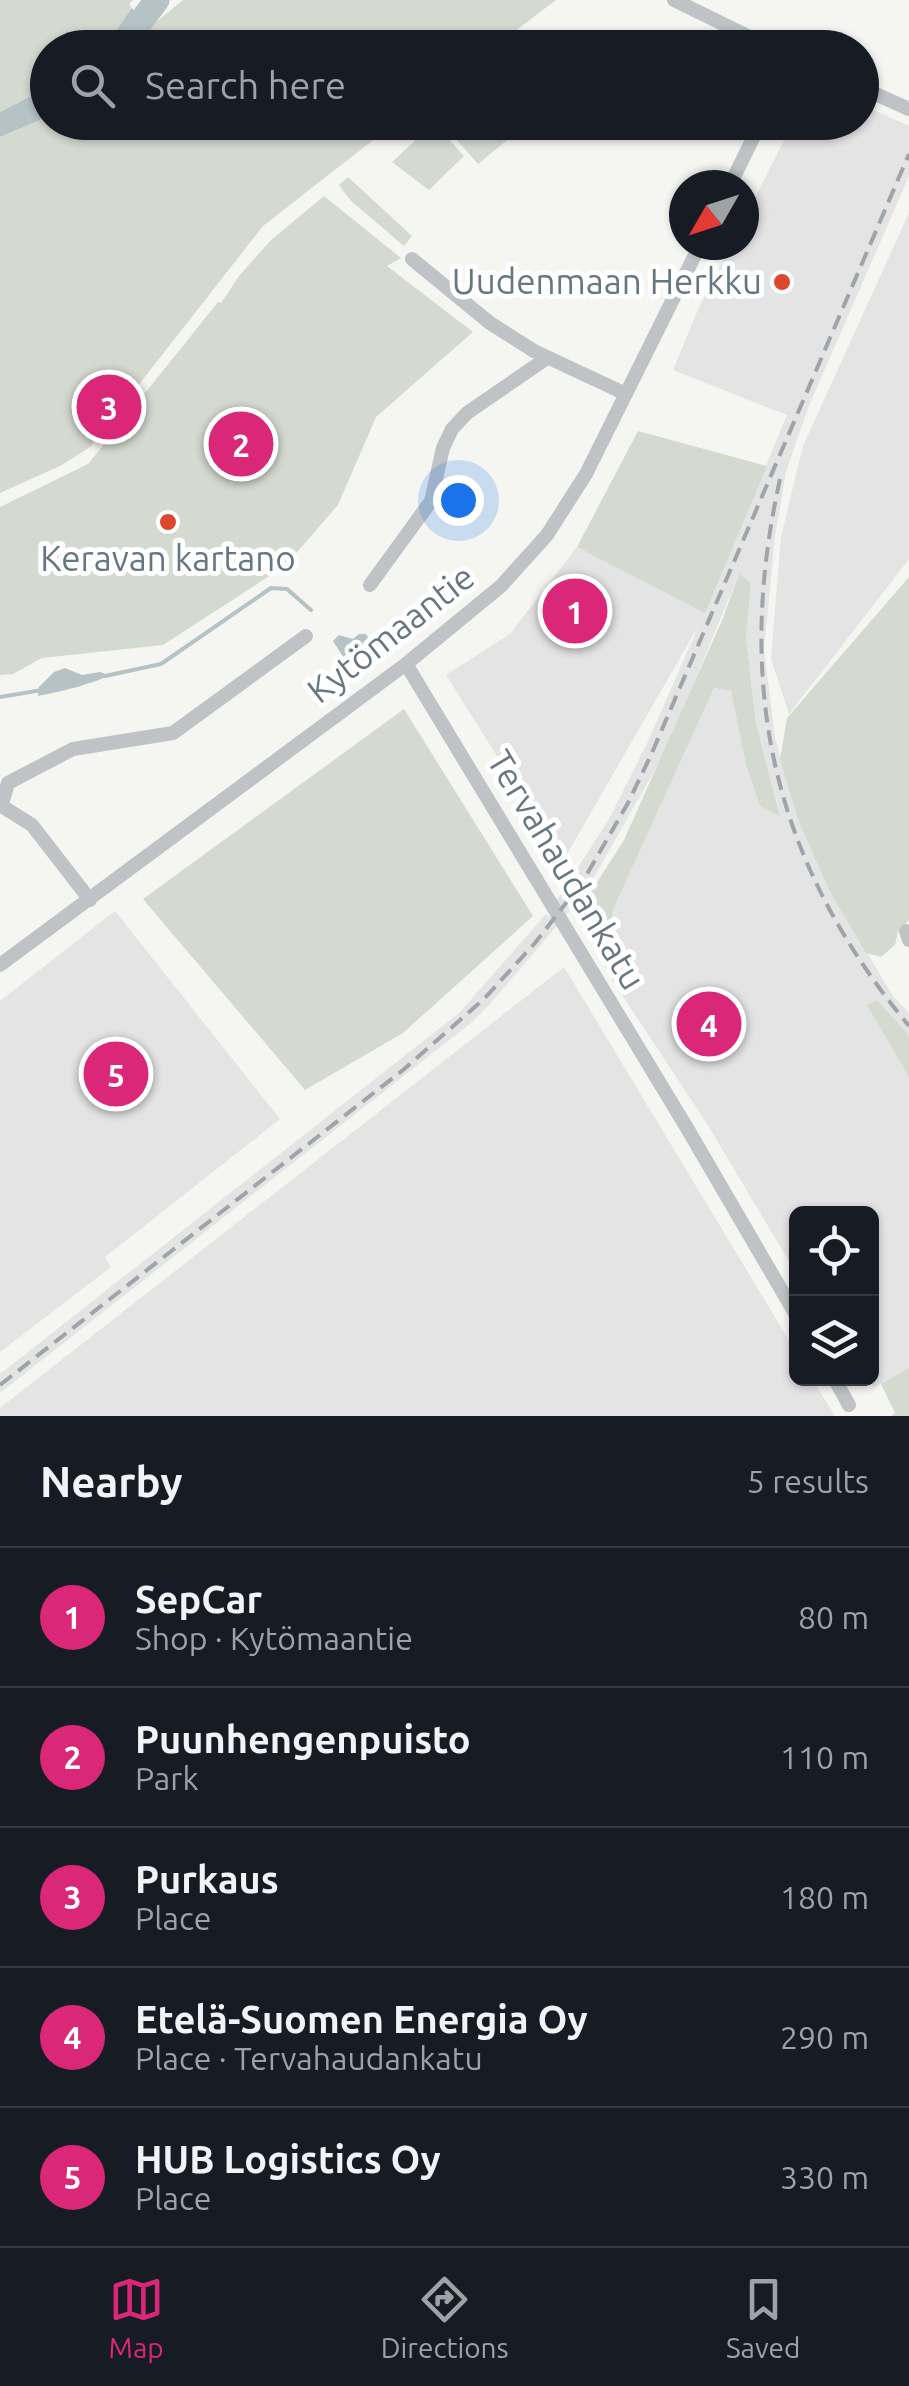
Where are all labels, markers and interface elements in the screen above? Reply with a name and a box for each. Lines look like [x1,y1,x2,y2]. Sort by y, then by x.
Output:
search box [30,30,879,140]
icon: search [65,58,120,113]
text: Search here [145,64,346,106]
north arrow [669,170,759,260]
place label: Uudenmaan Herkku [452,261,762,301]
marker: Uudenmaan Herkku [771,271,793,293]
pin: 3 [76,370,142,444]
pin: 2 [208,406,274,482]
your location [433,475,484,526]
marker: Keravan kartano [157,511,179,533]
place label: Keravan kartano [40,538,296,578]
street label: Kytömaantie [299,556,481,711]
pin: 1 [542,574,608,648]
street label: Tervahaudankatu [480,743,654,996]
pin: 4 [676,986,742,1062]
pin: 5 [84,1036,148,1112]
map controls [789,1206,879,1386]
button: locate [789,1206,879,1296]
button: layers [789,1296,879,1386]
text: Nearby [40,1458,183,1505]
text: 5 results [747,1463,869,1499]
text: SepCar [135,1578,262,1620]
text: 1 [63,1599,82,1635]
text: 80 m [798,1599,869,1635]
text: Shop · Kytömaantie [135,1620,413,1656]
text: Puunhengenpuisto [135,1718,471,1760]
text: 2 [63,1739,82,1775]
text: 110 m [780,1739,869,1775]
text: Park [135,1760,199,1796]
text: Purkaus [135,1858,279,1900]
text: 3 [63,1879,82,1915]
text: 180 m [780,1879,869,1915]
text: Place [135,1900,211,1936]
text: Etelä-Suomen Energia Oy [135,1998,588,2040]
text: 4 [63,2019,82,2055]
text: 290 m [780,2019,869,2055]
text: Place · Tervahaudankatu [135,2040,483,2076]
text: HUB Logistics Oy [135,2138,441,2180]
text: 5 [63,2159,82,2195]
text: 330 m [780,2159,869,2195]
text: Place [135,2180,211,2216]
tab: Map [109,2272,164,2363]
tab: Directions [381,2272,509,2363]
tab: Saved [726,2272,800,2363]

